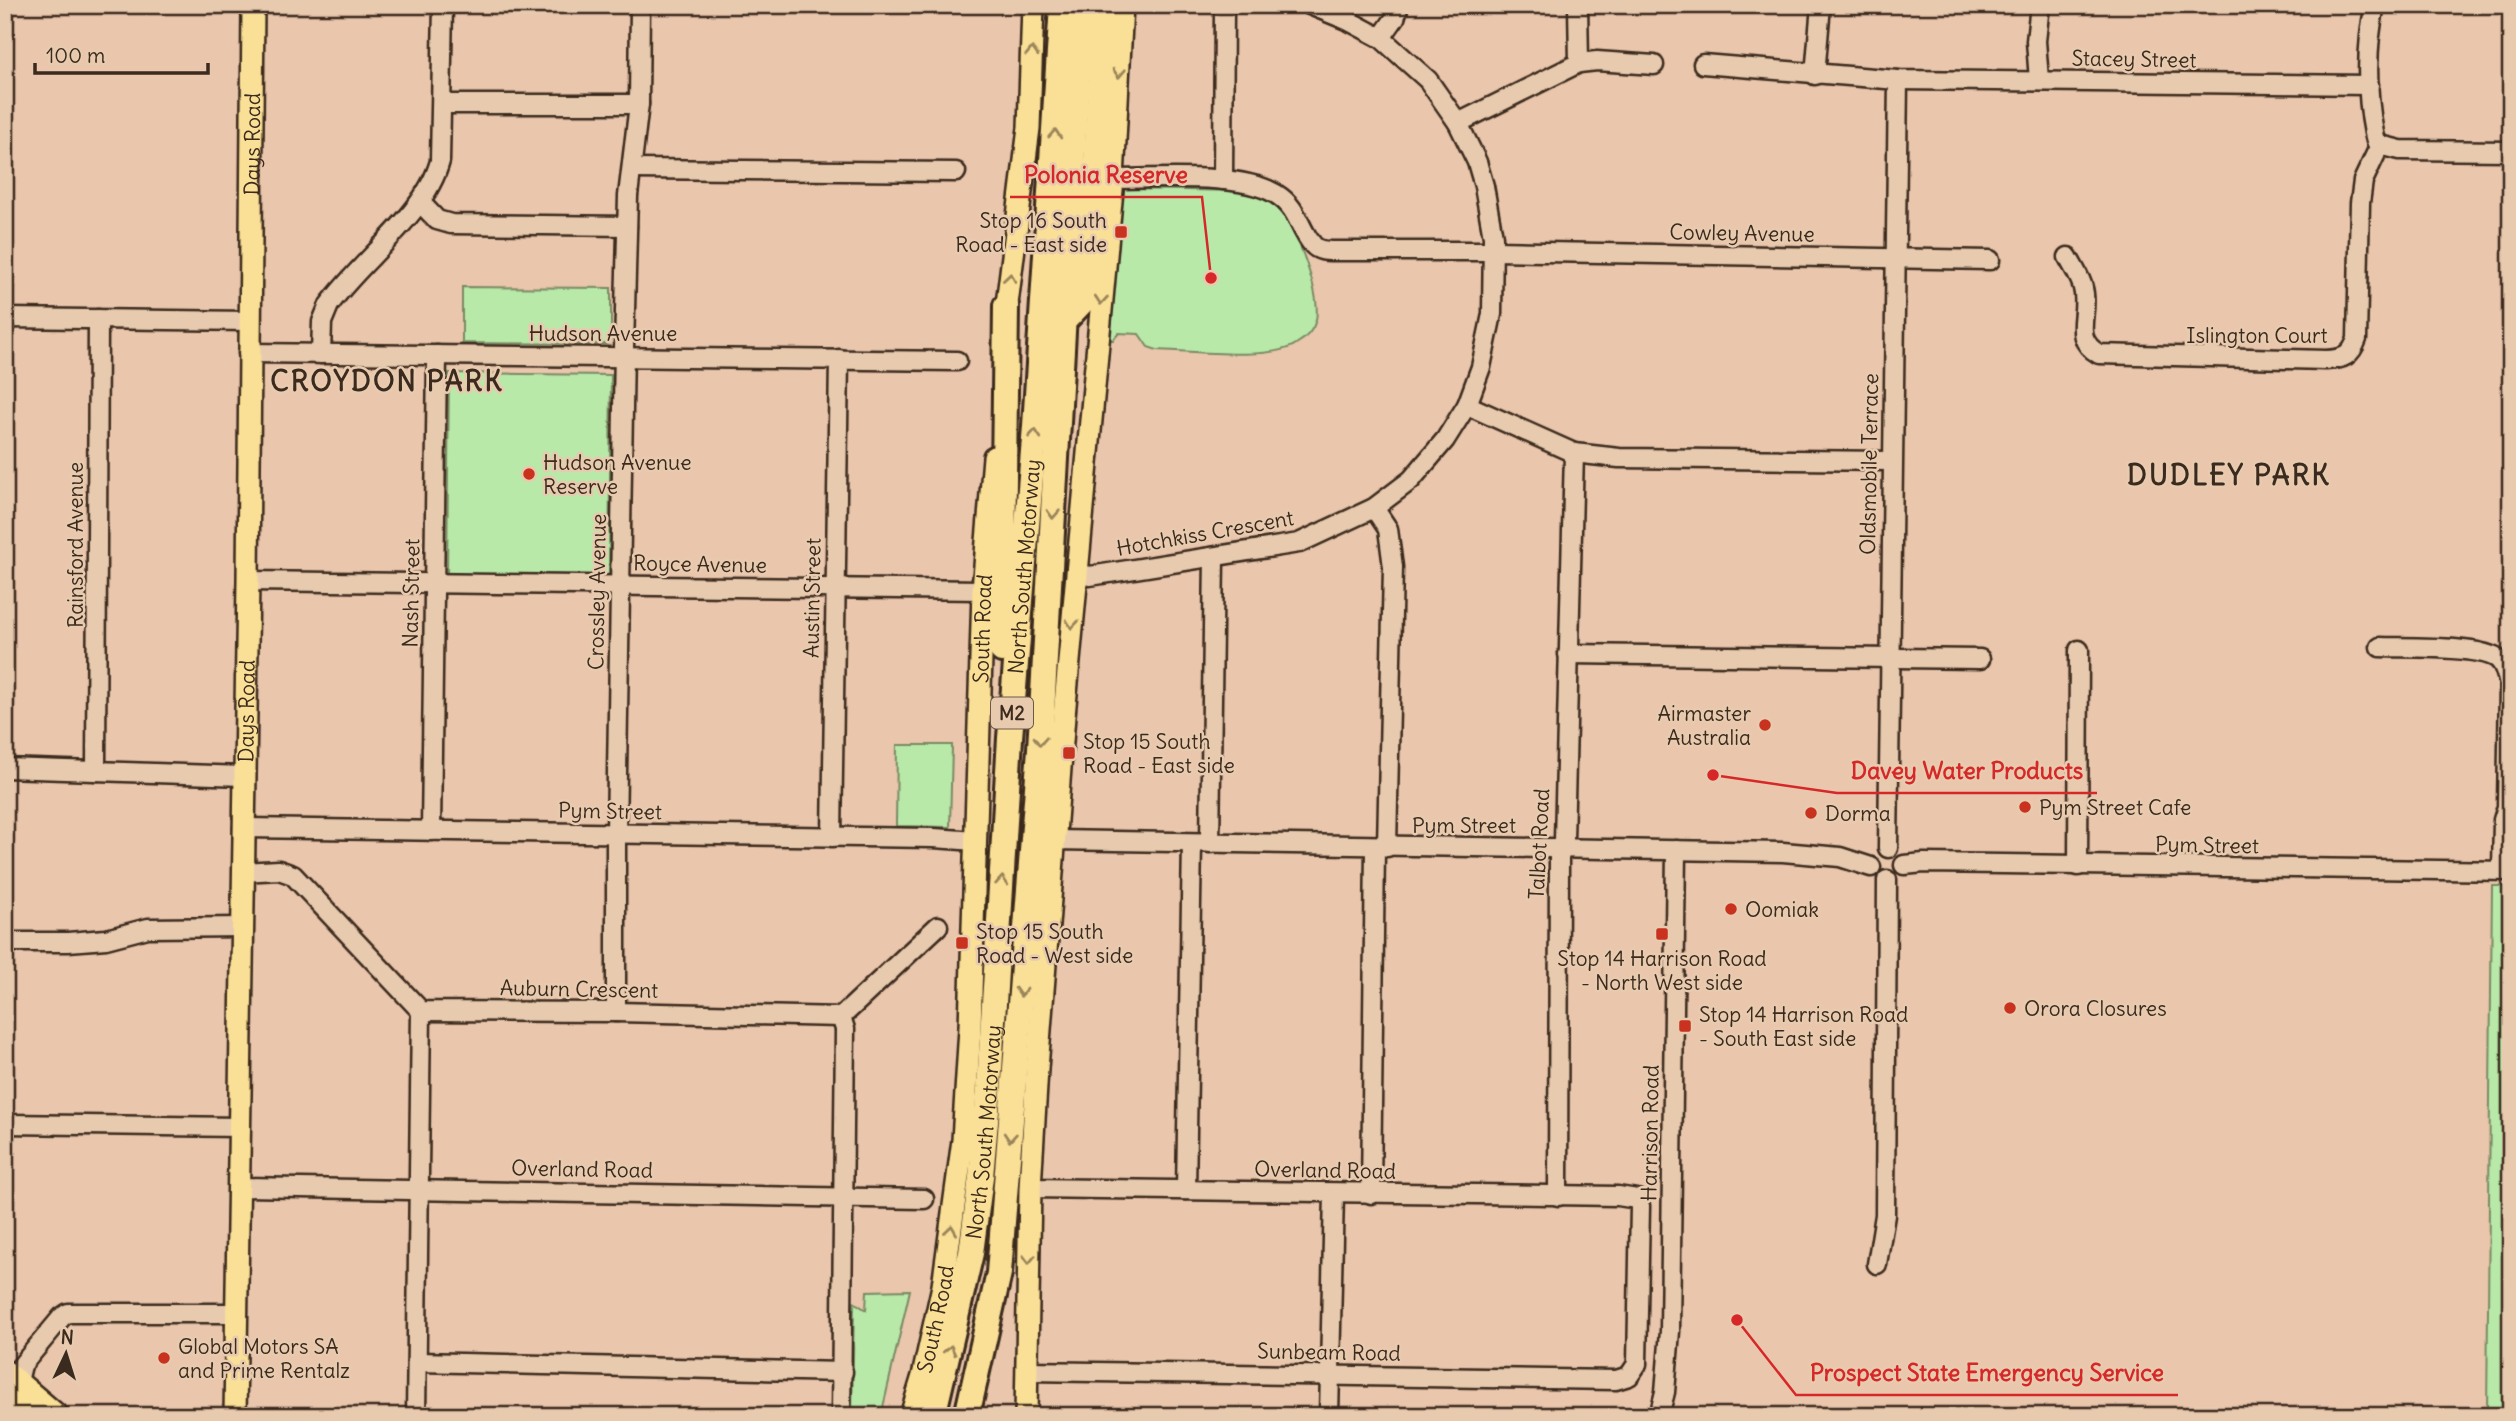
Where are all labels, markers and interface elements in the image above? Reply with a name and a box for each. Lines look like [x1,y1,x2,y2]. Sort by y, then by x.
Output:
scale bar [35,32,208,76]
text: 100 m [46,42,105,69]
street label: Stacey Street [2071,44,2197,74]
one-way arrow [1024,46,1040,57]
one-way arrow [1112,68,1127,79]
street label: Days Road [238,93,266,196]
one-way arrow [1047,128,1062,139]
callout: Polonia Reserve [1010,153,1202,197]
text: Polonia Reserve [1024,160,1188,189]
place label: Stop 16 South Road - East side [955,207,1107,258]
street label: Cowley Avenue [1669,218,1815,248]
marker: Stop 16 South Road - East side [1113,224,1129,240]
one-way arrow [1002,272,1017,284]
one-way arrow [1094,295,1109,306]
street label: Hudson Avenue [529,320,677,347]
street label: Islington Court [2186,322,2328,349]
district label: CROYDON PARK [270,363,504,399]
street label: Oldsmobile Terrace [1854,373,1884,555]
one-way arrow [1027,428,1042,439]
place label: Hudson Avenue Reserve [543,449,692,500]
district label: DUDLEY PARK [2127,457,2331,493]
street label: North South Motorway [1002,458,1046,675]
street label: Rainsford Avenue [62,462,89,628]
marker: Hudson Avenue Reserve [521,466,537,482]
street label: Hotchkiss Crescent [1114,504,1296,562]
one-way arrow [1046,508,1061,519]
street label: Crossley Avenue [582,514,612,670]
street label: Nash Street [397,538,425,648]
street label: Austin Street [797,538,827,658]
street label: Royce Avenue [633,549,767,579]
street label: South Road [967,573,998,684]
one-way arrow [1065,619,1080,630]
street label: Days Road [232,660,260,763]
road number: M2 [991,698,1033,728]
place label: Airmaster Australia [1658,700,1751,751]
marker: Airmaster Australia [1757,717,1773,733]
place label: Stop 15 South Road - East side [1083,728,1235,779]
one-way arrow [1033,736,1048,747]
marker: Stop 15 South Road - East side [1061,745,1077,761]
callout: Davey Water Products [1837,749,2097,793]
text: Davey Water Products [1851,756,2083,785]
street label: Talbot Road [1523,788,1555,900]
place label: Pym Street Cafe [2039,794,2191,821]
street label: Pym Street [558,797,662,825]
marker: Pym Street Cafe [2017,799,2033,815]
place label: Dorma [1825,800,1891,827]
marker: Dorma [1803,805,1819,821]
street label: Pym Street [1412,812,1516,839]
street label: Pym Street [2155,831,2259,859]
one-way arrow [994,875,1009,886]
place label: Oomiak [1745,896,1819,923]
marker: Oomiak [1723,901,1739,917]
place label: Stop 15 South Road - West side [976,918,1133,969]
marker: Stop 14 Harrison Road - North West side [1654,926,1670,942]
marker: Stop 15 South Road - West side [954,935,970,951]
place label: Stop 14 Harrison Road - North West side [1557,945,1767,996]
street label: Auburn Crescent [500,974,658,1004]
one-way arrow [1014,987,1029,998]
place label: Orora Closures [2024,995,2167,1022]
marker: Orora Closures [2002,1000,2018,1016]
place label: Stop 14 Harrison Road - South East side [1699,1001,1908,1052]
marker: Stop 14 Harrison Road - South East side [1677,1018,1693,1034]
street label: North South Motorway [959,1024,1006,1241]
street label: Harrison Road [1635,1064,1665,1202]
one-way arrow [1003,1132,1018,1143]
street label: Overland Road [511,1154,653,1184]
street label: Overland Road [1254,1155,1396,1185]
one-way arrow [943,1224,958,1235]
one-way arrow [1021,1254,1037,1265]
street label: South Road [911,1264,959,1375]
north arrow [32,1320,102,1390]
text: N [60,1325,75,1349]
place label: Global Motors SA and Prime Rentalz [178,1333,350,1384]
street label: Sunbeam Road [1257,1337,1401,1367]
one-way arrow [942,1344,956,1356]
marker: Global Motors SA and Prime Rentalz [156,1350,172,1366]
callout: Prospect State Emergency Service [1796,1351,2178,1395]
text: Prospect State Emergency Service [1810,1358,2164,1387]

